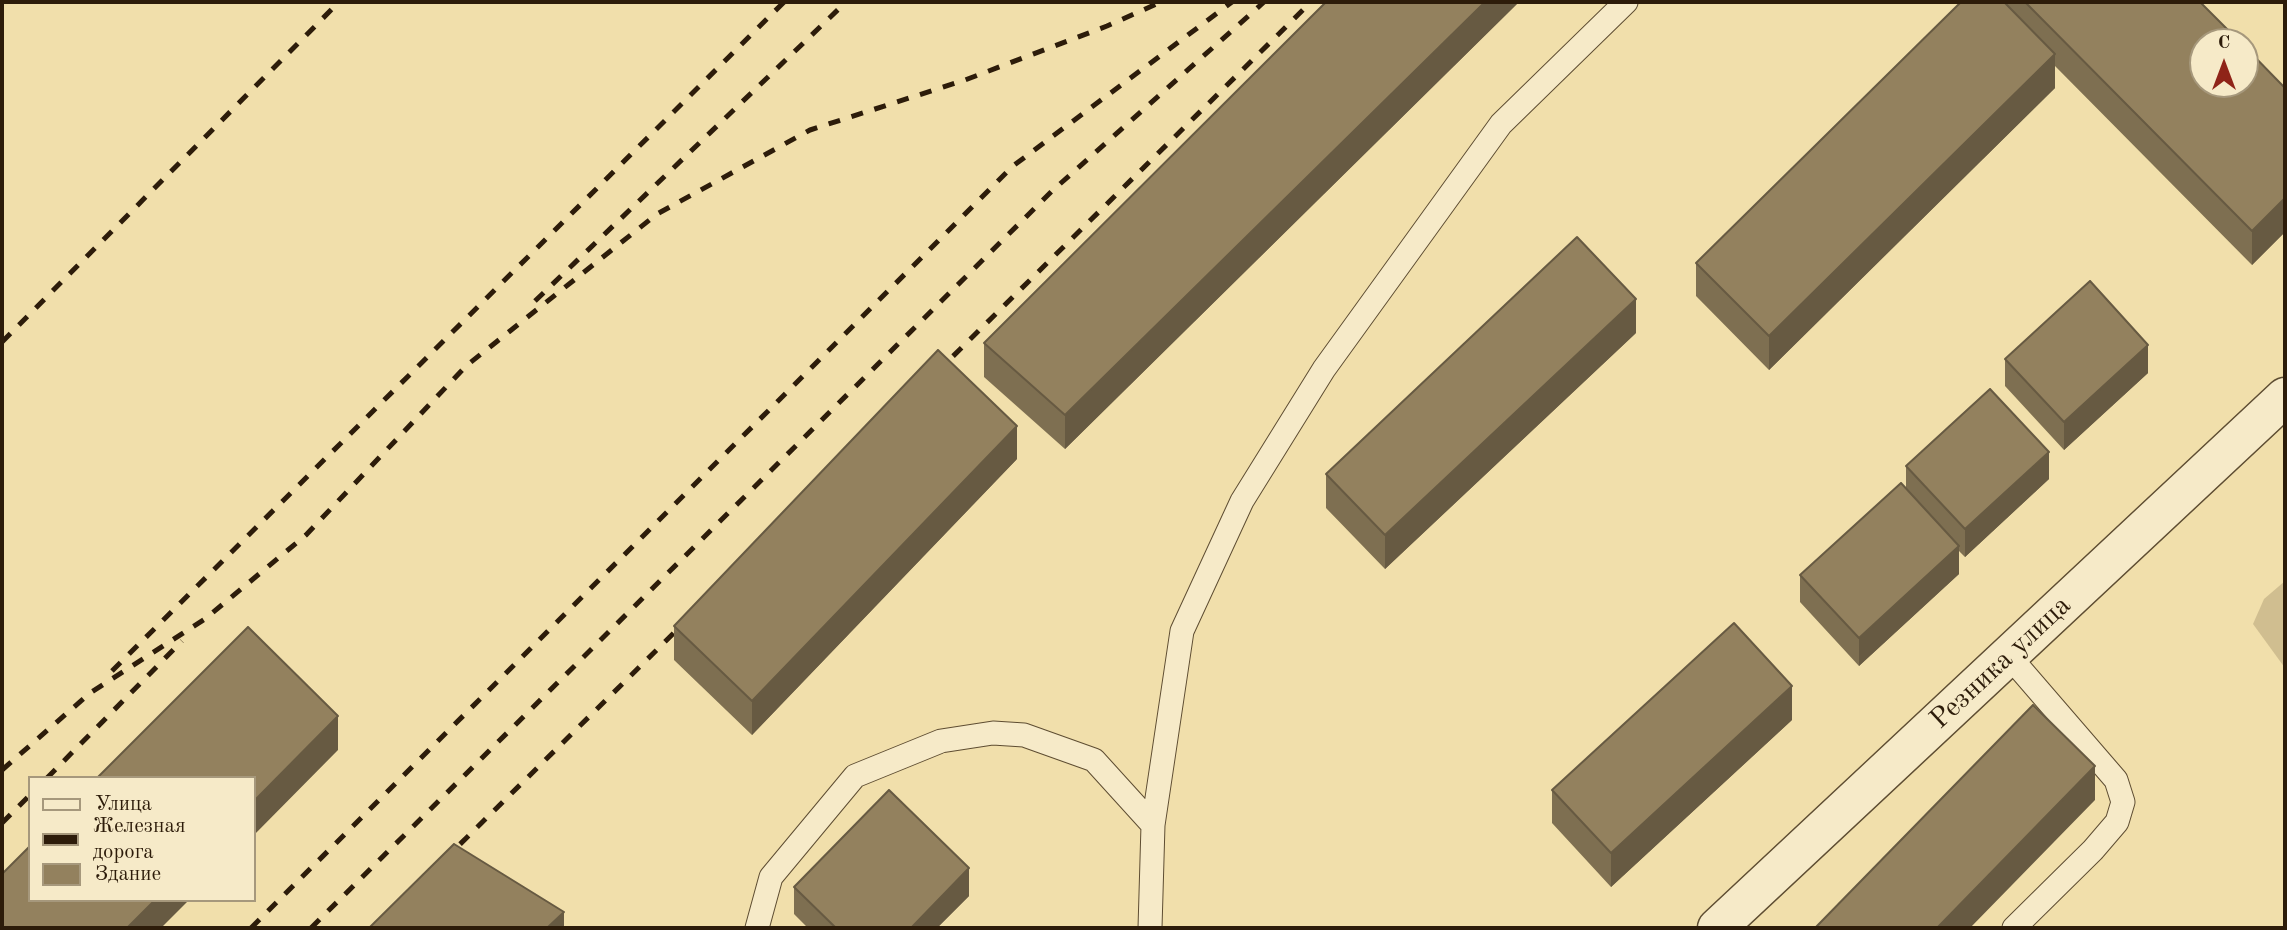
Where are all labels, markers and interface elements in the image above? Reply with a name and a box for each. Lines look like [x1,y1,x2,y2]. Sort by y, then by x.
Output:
north arrow [2189,28,2259,98]
text: С [2218,34,2230,53]
street label: Резника улица [1924,589,2078,737]
legend [28,776,256,902]
text: Улица [95,794,152,815]
text: Железная дорога [93,816,186,863]
text: Здание [95,864,161,885]

